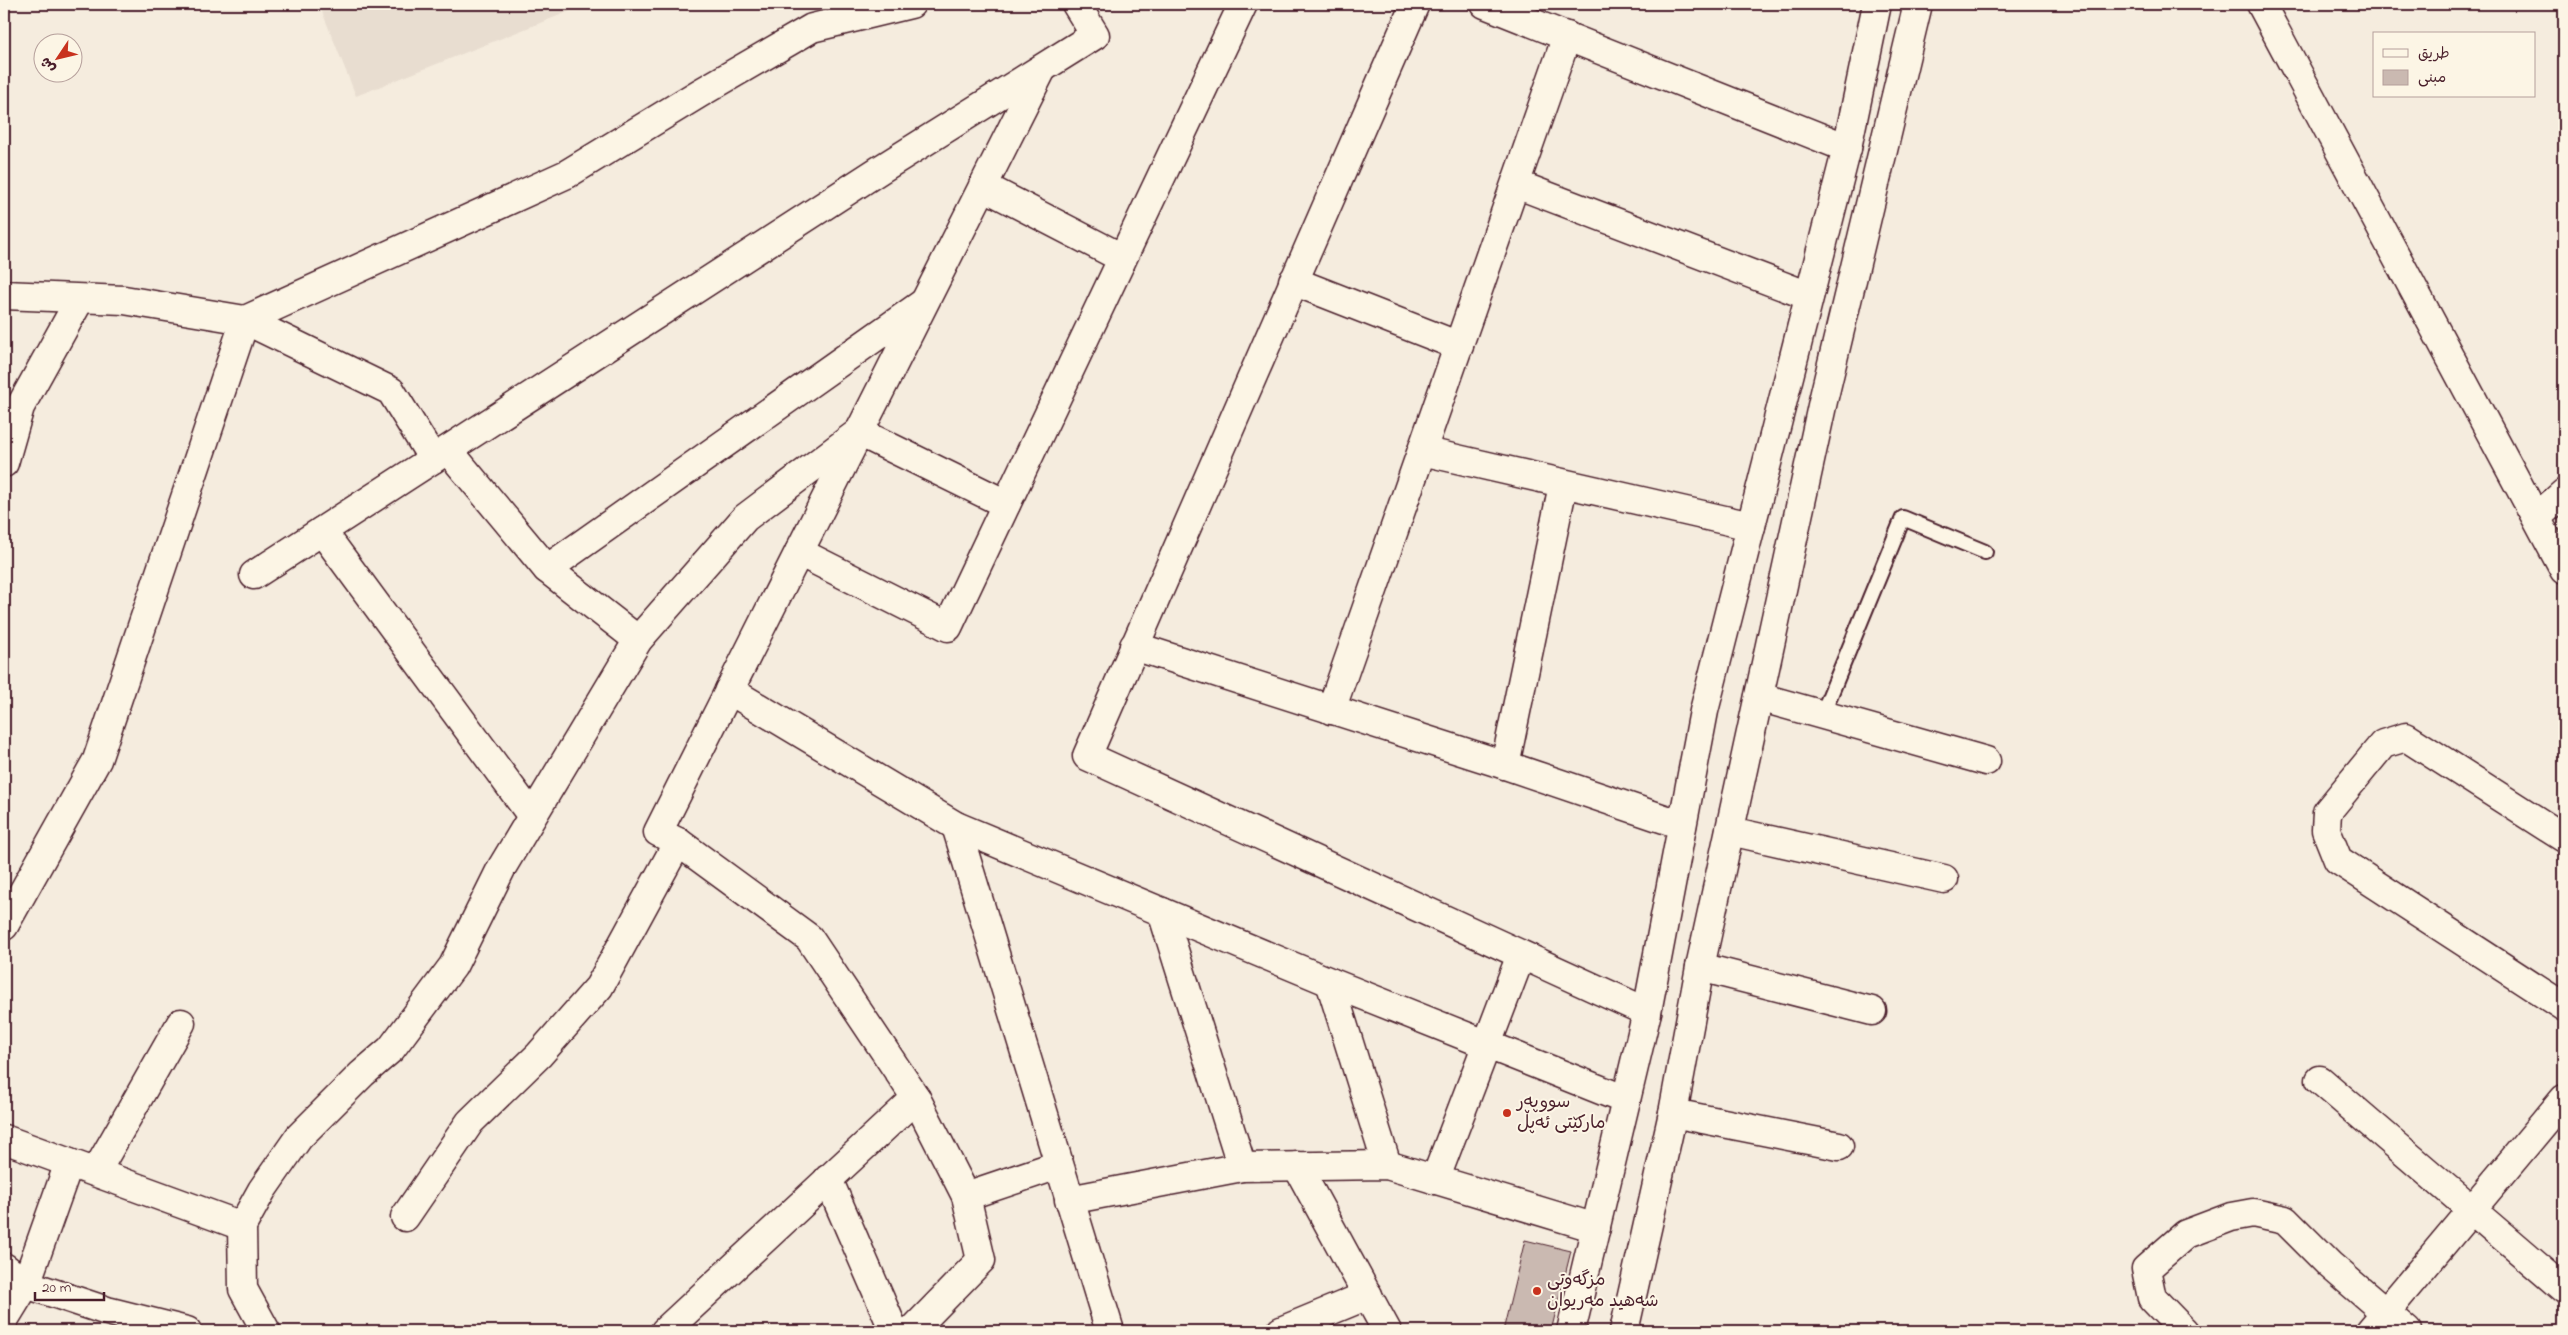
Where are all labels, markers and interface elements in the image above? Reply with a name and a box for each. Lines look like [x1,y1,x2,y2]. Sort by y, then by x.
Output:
north arrow [32,32,82,82]
legend [2373,32,2536,98]
text: طريق [2418,43,2450,65]
text: ش [36,52,62,77]
text: مبنى [2418,67,2446,89]
place label: سووپەر مارکێتی ئەپڵ [1515,1090,1606,1137]
marker: سووپەر مارکێتی ئەپڵ [1501,1107,1513,1119]
place label: مزگەوتی شەھید مەریوان [1547,1268,1659,1315]
scale bar [35,1270,104,1302]
text: 20 m [42,1277,72,1299]
marker: مزگەوتی شەھید مەریوان [1531,1285,1543,1297]

